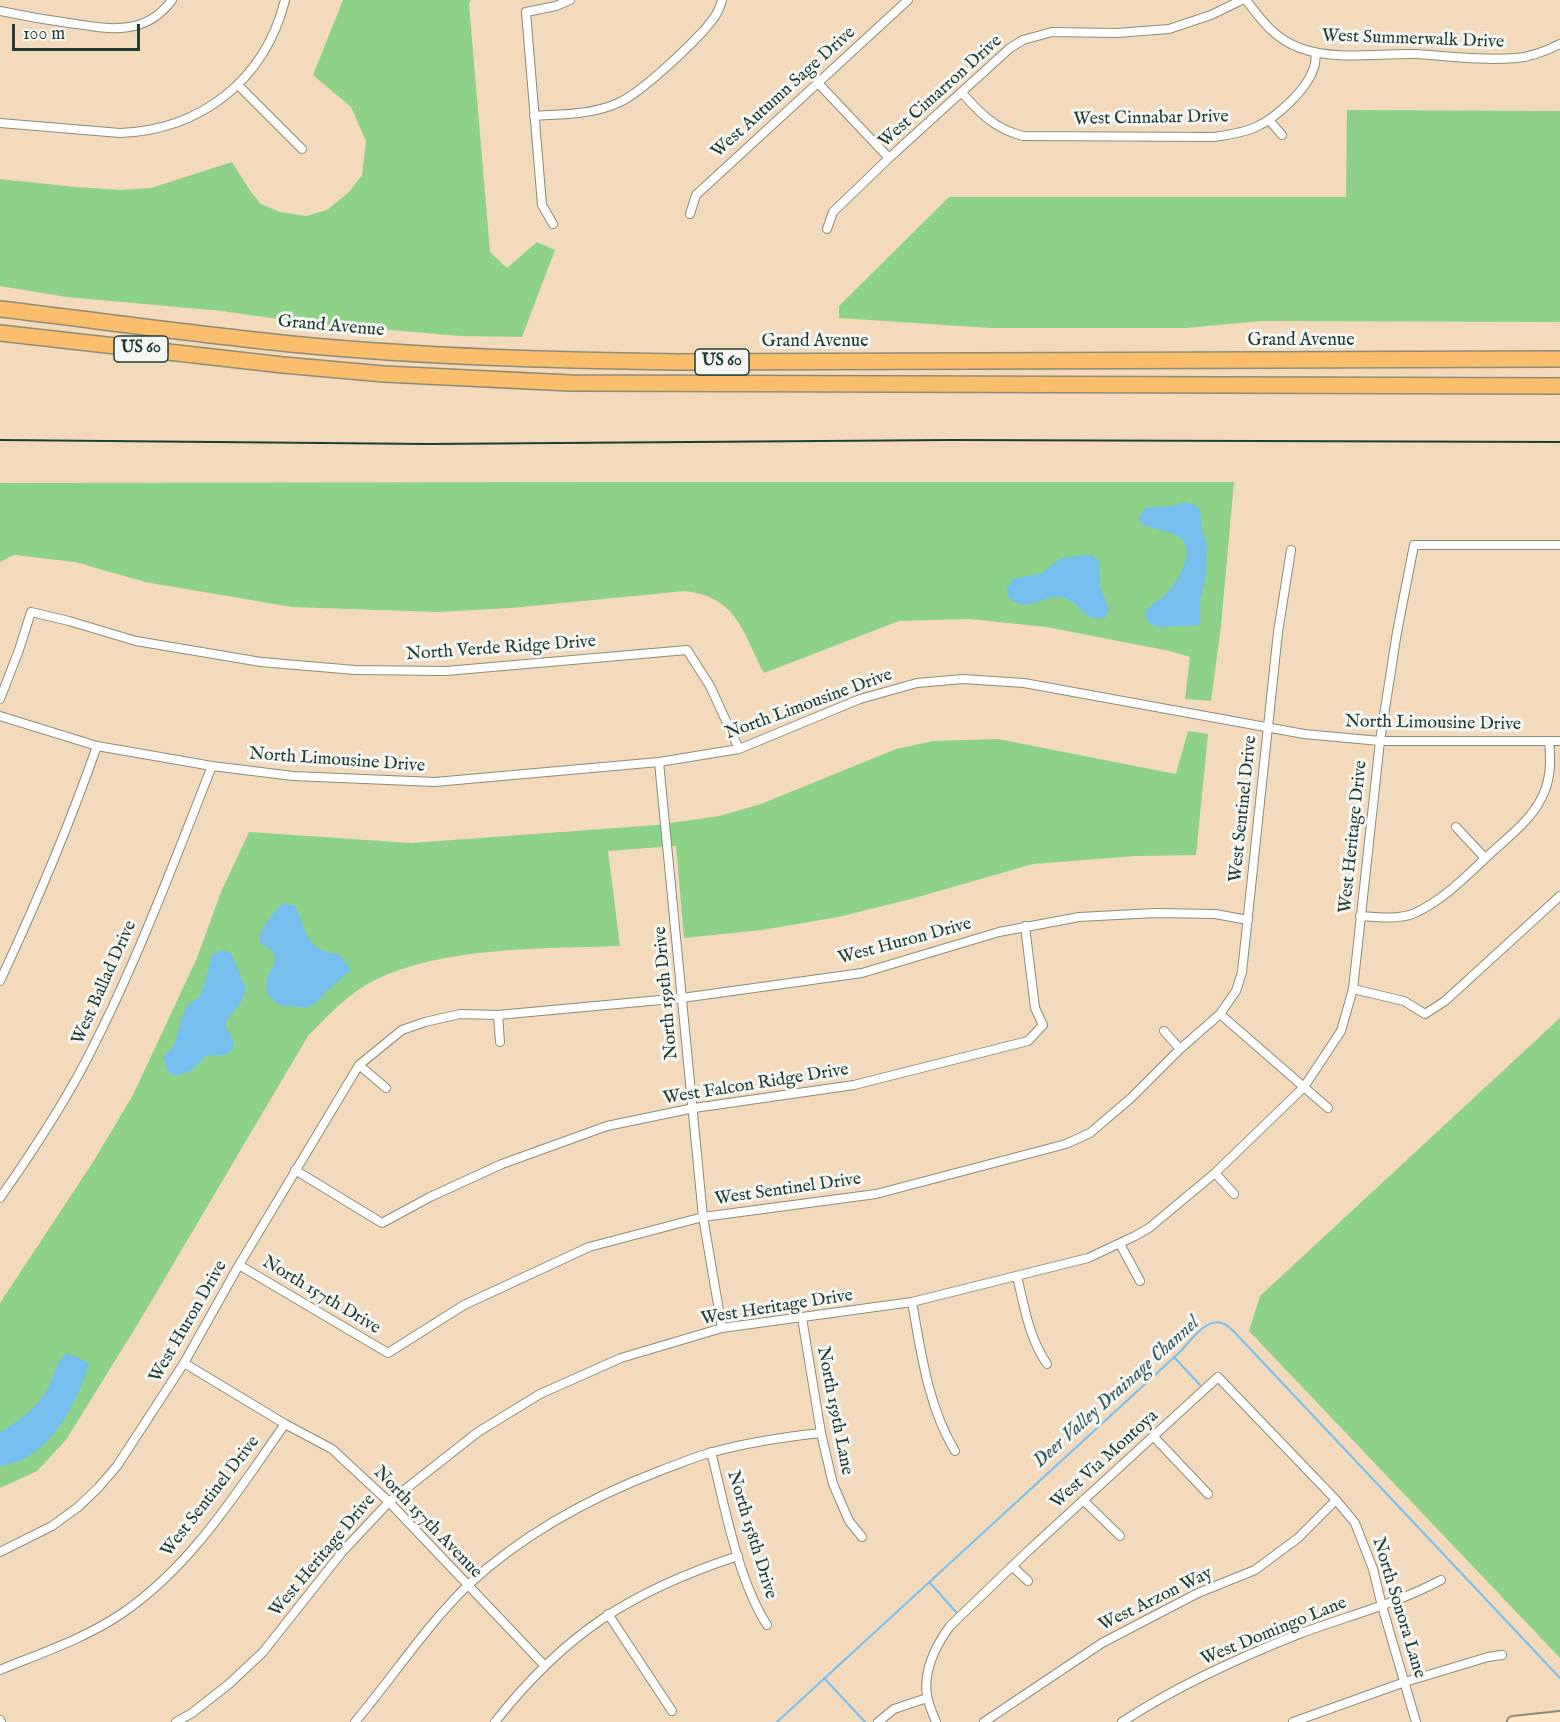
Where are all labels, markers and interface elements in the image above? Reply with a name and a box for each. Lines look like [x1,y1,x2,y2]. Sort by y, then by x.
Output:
scale bar [15,12,142,50]
text: 100 m [23,23,65,46]
street label: West Autumn Sage Drive [708,23,860,163]
street label: West Summerwalk Drive [1322,26,1504,54]
street label: West Cimarron Drive [875,31,1007,153]
street label: West Cinnabar Drive [1073,107,1229,131]
street label: Grand Avenue [277,312,385,342]
street label: Grand Avenue [1248,330,1354,352]
street label: Grand Avenue [762,331,868,353]
road number: US 60 [114,336,168,362]
road number: US 60 [695,349,749,375]
street label: North Verde Ridge Drive [405,632,597,666]
street label: North Limousine Drive [722,665,896,745]
street label: North Limousine Drive [1345,712,1521,736]
street label: West Sentinel Drive [1226,734,1262,884]
street label: North Limousine Drive [248,744,426,778]
street label: West Heritage Drive [1335,759,1373,915]
street label: West Huron Drive [836,914,974,970]
street label: West Ballad Drive [68,918,142,1048]
street label: North 159th Drive [650,925,684,1061]
street label: West Falcon Ridge Drive [662,1060,850,1110]
street label: West Sentinel Drive [713,1169,863,1211]
street label: North 157th Drive [258,1252,384,1340]
street label: West Huron Drive [145,1257,233,1387]
street label: West Heritage Drive [699,1285,855,1331]
water label: Deer Valley Drainage Channel [1029,1312,1205,1474]
street label: North 159th Lane [811,1345,857,1477]
street label: West Via Montoya [1047,1406,1163,1514]
street label: West Sentinel Drive [157,1432,265,1562]
street label: North 157th Avenue [368,1463,486,1583]
street label: North 158th Drive [721,1468,781,1602]
street label: West Heritage Drive [265,1490,381,1622]
street label: North Sonora Lane [1366,1535,1430,1681]
street label: West Arzon Way [1096,1563,1216,1637]
street label: West Domingo Lane [1198,1593,1350,1671]

